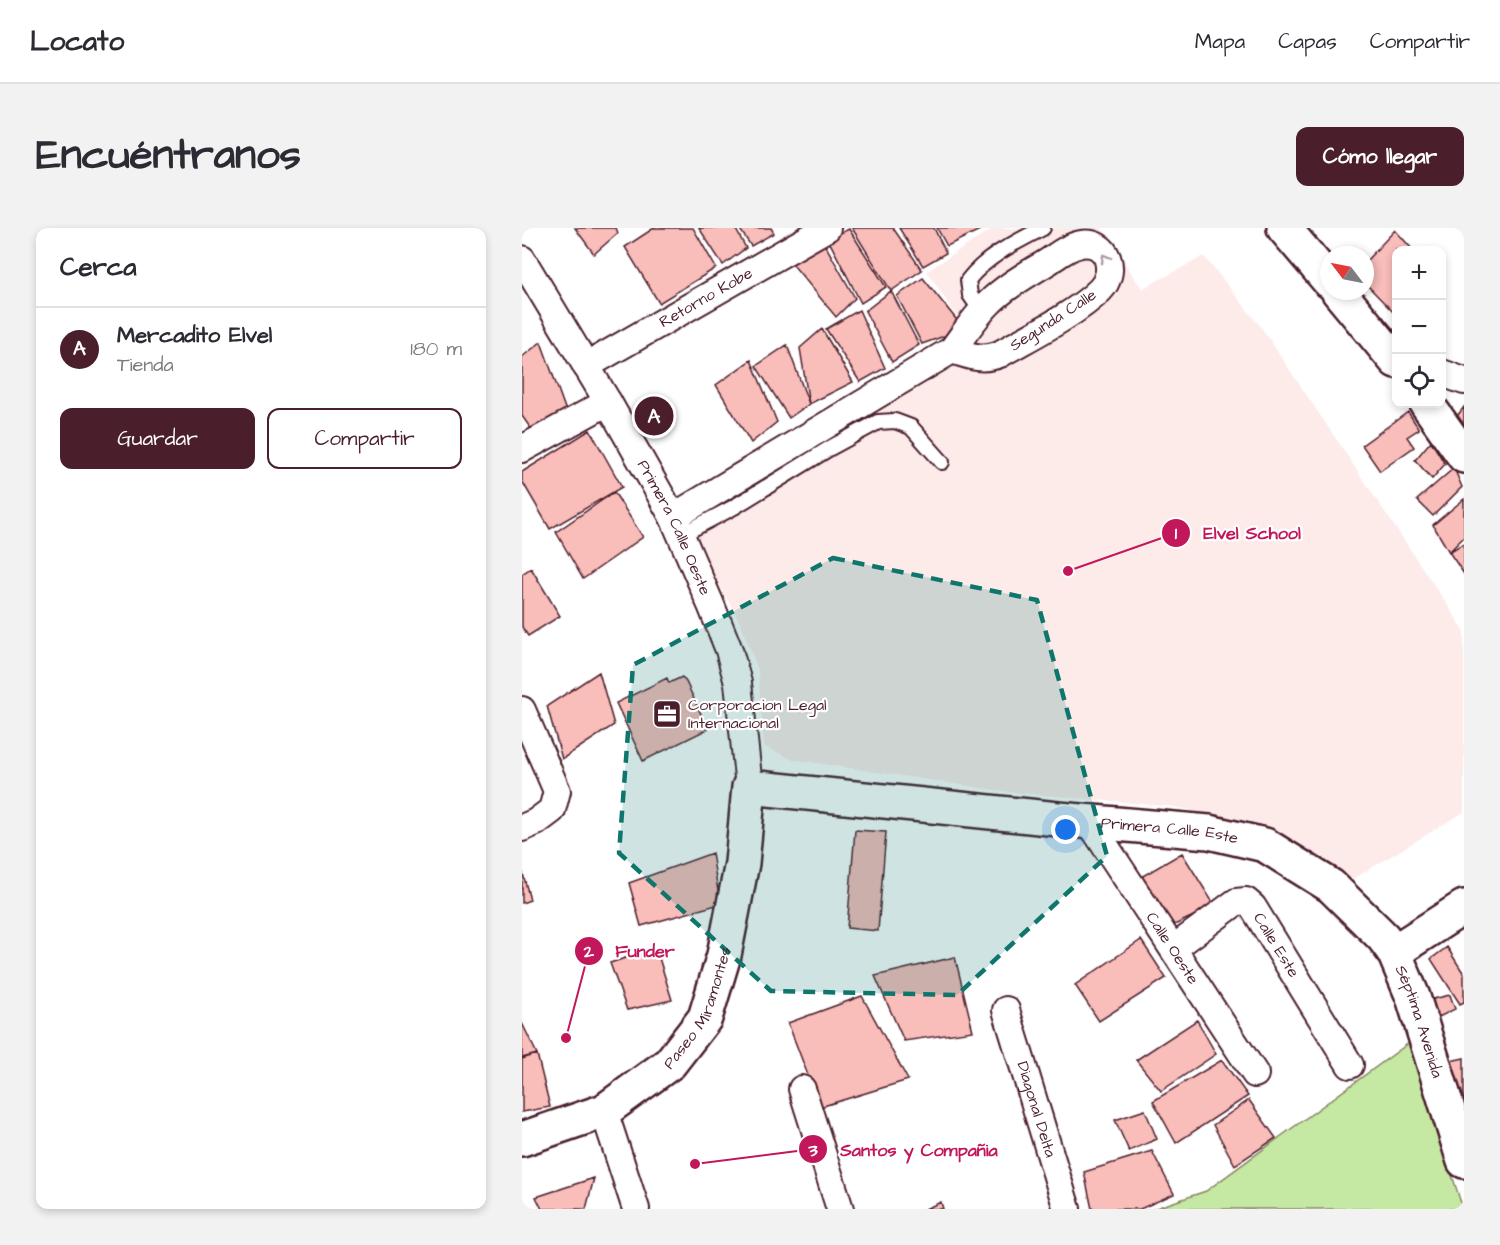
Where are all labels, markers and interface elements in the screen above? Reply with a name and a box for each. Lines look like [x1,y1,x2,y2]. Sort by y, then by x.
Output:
text: Locato [30,22,124,61]
text: Mapa [1195,27,1245,56]
text: Capas [1278,27,1337,56]
text: Compartir [1370,27,1470,56]
text: Encuéntranos [36,127,301,185]
button: Cómo llegar [1296,127,1464,186]
north arrow [1320,246,1374,300]
map controls [1392,246,1446,408]
button: + [1392,246,1446,300]
text: Cerca [60,249,137,285]
one-way arrow [1101,254,1113,264]
street label: Retorno Kobe [655,262,757,333]
street label: Segunda Calle [1005,284,1101,357]
button: − [1392,300,1446,354]
text: Mercadito Elvel [117,320,272,351]
text: A [73,335,86,363]
text: 180 m [410,335,462,363]
text: Tienda [117,351,174,379]
button: locate [1392,354,1446,408]
pin: A [634,394,674,438]
button: Guardar [60,408,255,469]
button: Compartir [267,408,462,469]
street label: Primera Calle Oeste [632,456,717,599]
callout: Elvel School [1161,515,1313,551]
text: 1 [1175,521,1178,546]
text: Elvel School [1203,521,1301,546]
place label: Corporacion Legal Internacional [688,694,827,734]
office icon: Corporacion Legal Internacional [651,698,683,730]
street label: Primera Calle Este [1100,812,1241,850]
your location [1051,815,1080,844]
street label: Calle Oeste [1141,908,1204,989]
street label: Calle Este [1248,908,1305,982]
callout: Funder [574,933,687,969]
text: 2 [583,939,595,964]
text: Funder [615,939,675,964]
street label: Paseo Miramontes [658,945,736,1074]
street label: Séptima Avenida [1390,962,1448,1080]
street label: Diagonal Delta [1011,1059,1062,1160]
callout: Santos y Compañia [798,1131,1010,1167]
text: 3 [807,1138,818,1163]
text: Santos y Compañia [839,1138,999,1164]

